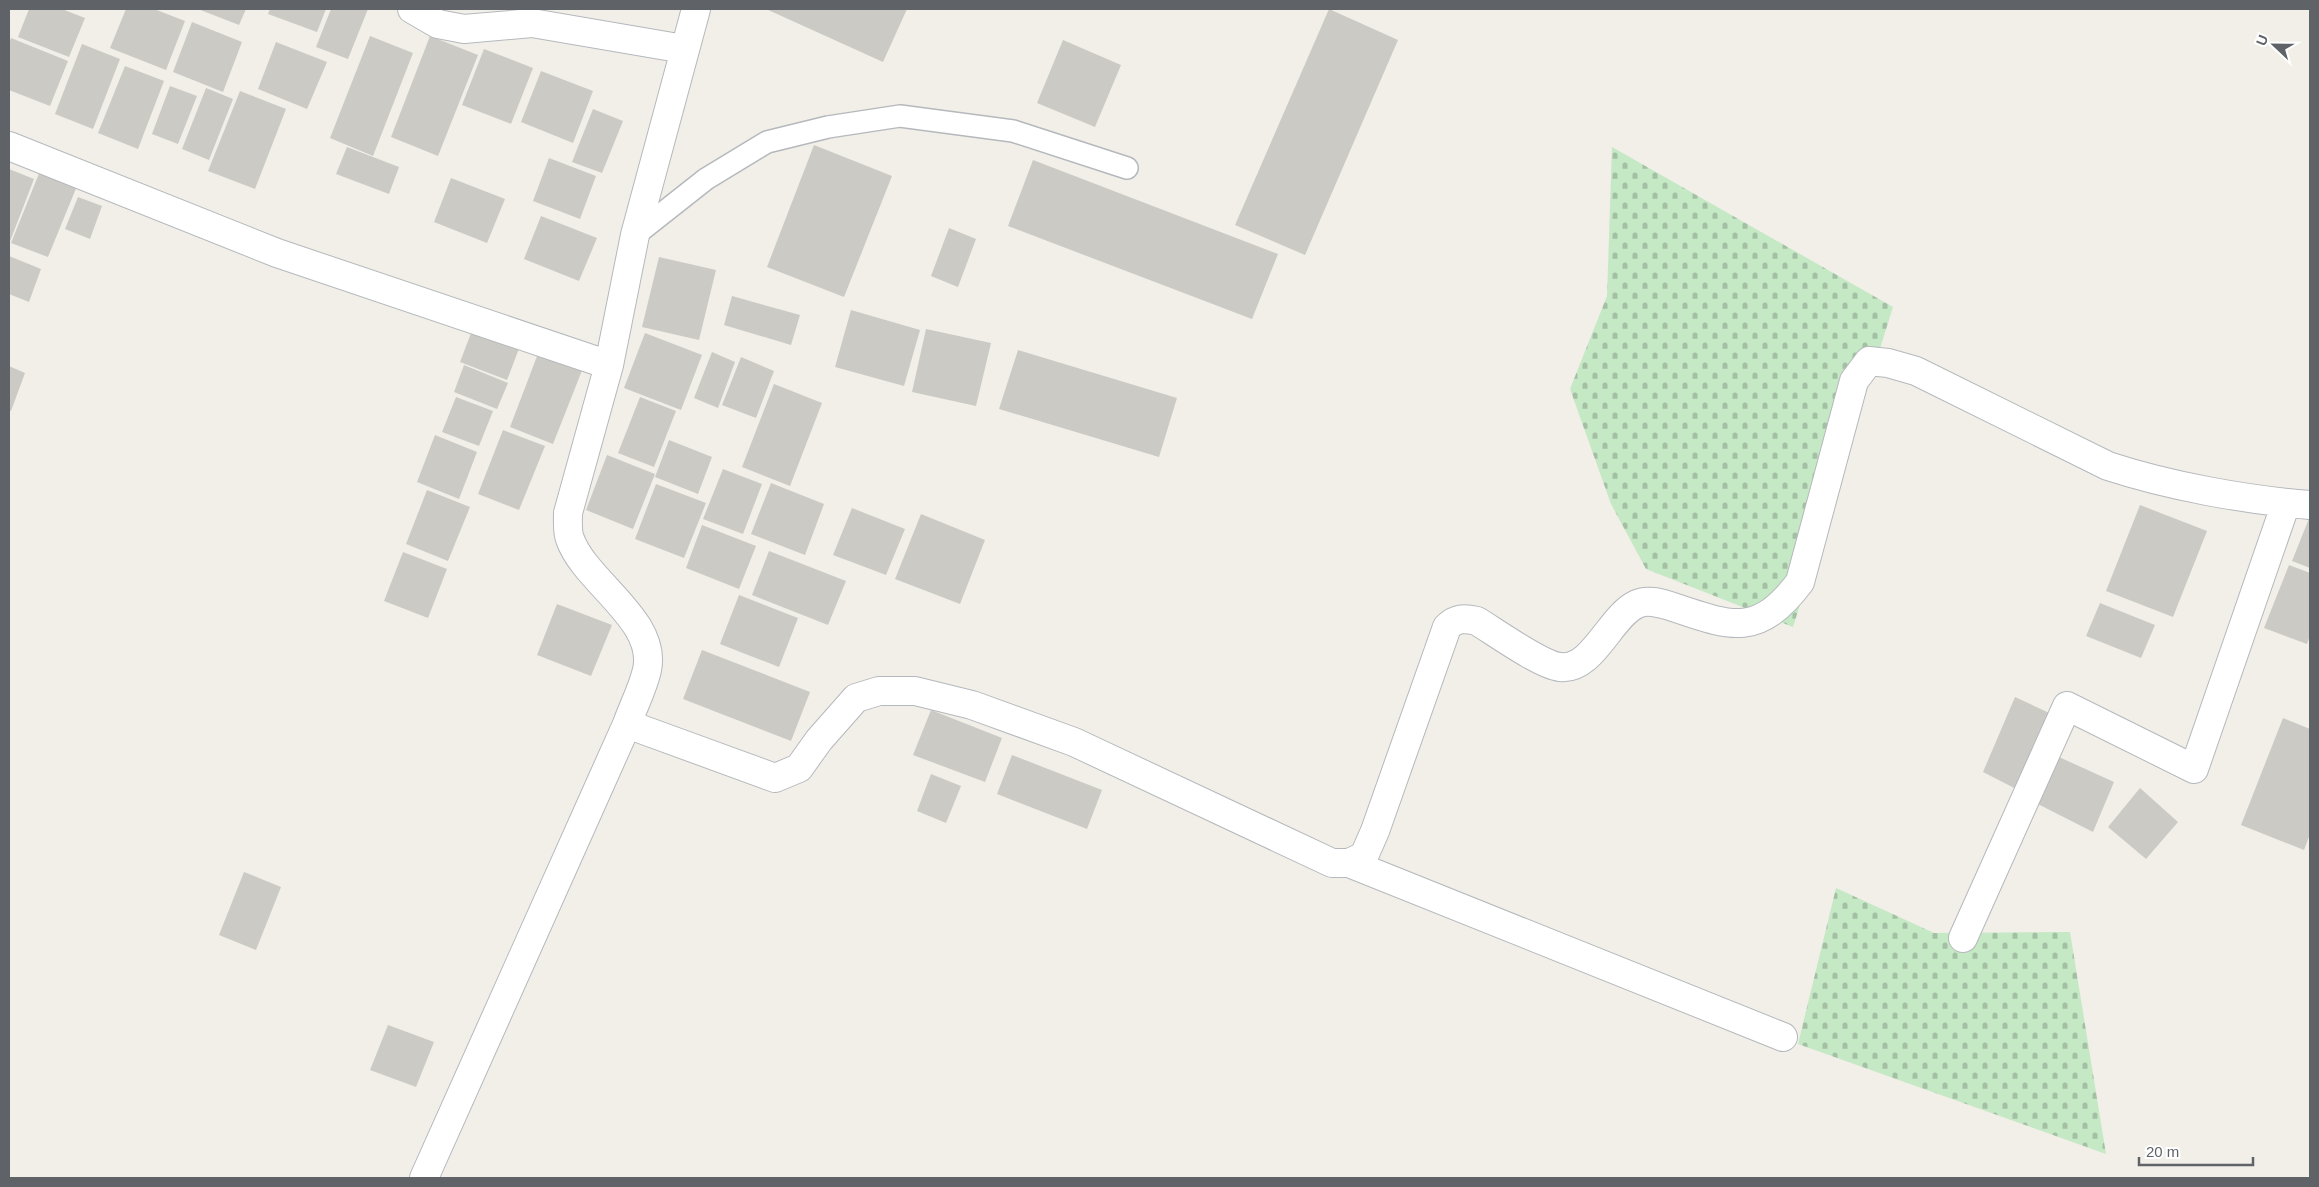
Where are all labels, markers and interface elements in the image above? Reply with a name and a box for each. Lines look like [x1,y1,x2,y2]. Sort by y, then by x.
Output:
north arrow [2249,20,2299,70]
text: U [2253,32,2271,48]
scale bar [2139,1134,2253,1166]
text: 20 m [2146,1143,2179,1160]

